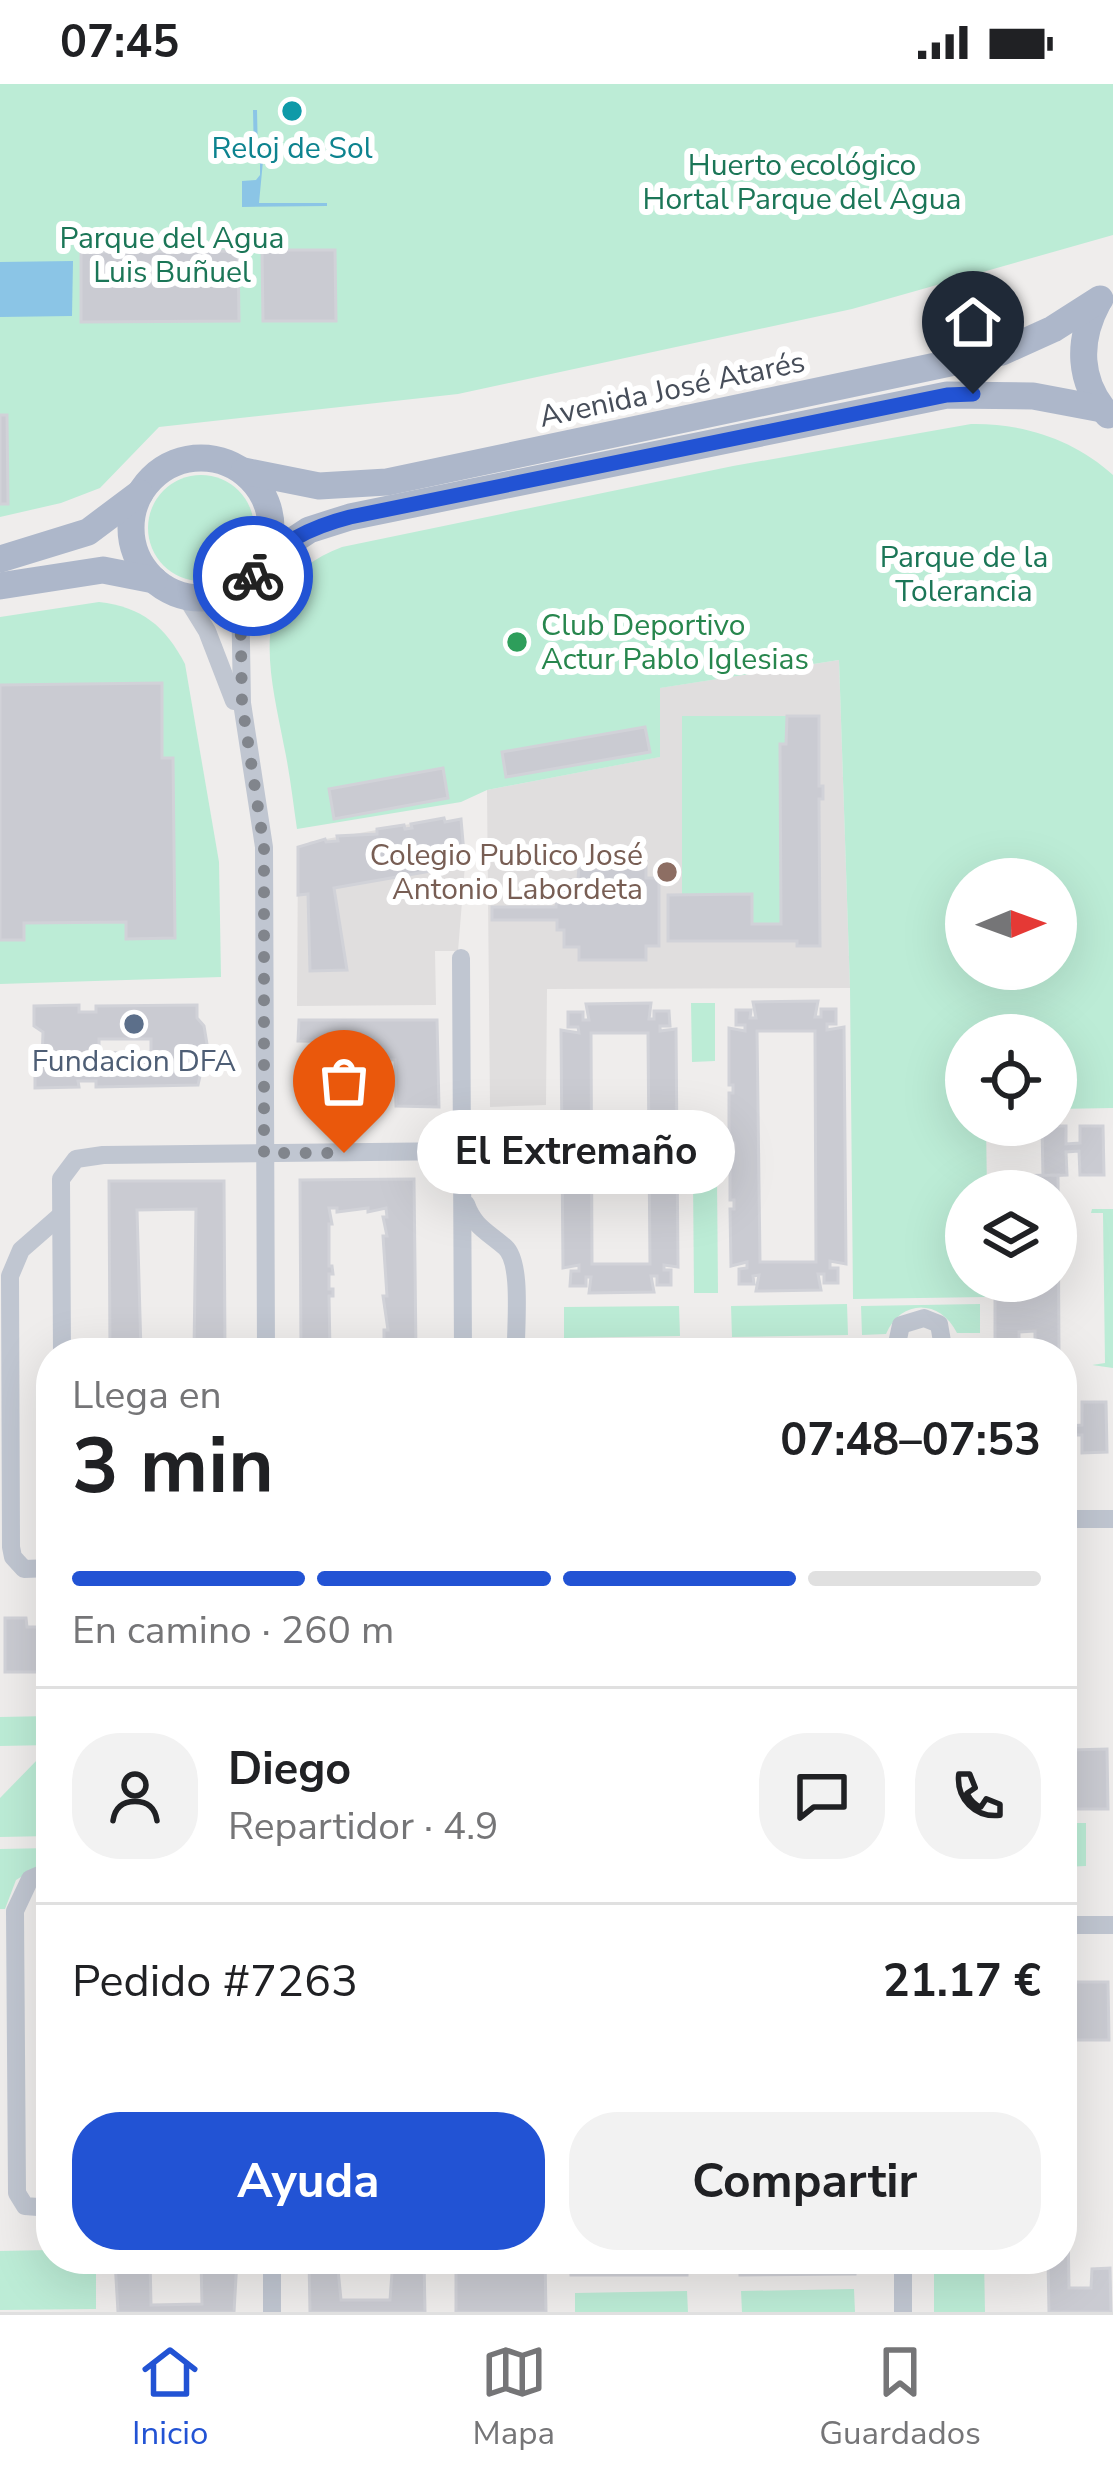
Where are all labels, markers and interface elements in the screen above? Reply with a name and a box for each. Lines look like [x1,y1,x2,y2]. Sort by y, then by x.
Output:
text: 07:45 [60,12,179,73]
marker: Reloj de Sol [279,98,305,124]
place label: Reloj de Sol [211,128,373,169]
park label: Huerto ecológico Hortal Parque del Agua [643,145,961,220]
park label: Parque del Agua Luis Buñuel [60,218,284,293]
pin [922,271,1024,394]
icon: home [940,289,1006,355]
street label: Avenida José Atarés [535,341,809,438]
courier [193,516,313,636]
park label: Parque de la Tolerancia [880,537,1048,612]
icon: bike [220,543,286,609]
place label: Club Deportivo Actur Pablo Iglesias [541,605,809,680]
marker: Club Deportivo Actur Pablo Iglesias [504,629,530,655]
place label: Colegio Publico José Antonio Labordeta [370,835,643,910]
north arrow [945,858,1077,990]
map controls [945,858,1077,1302]
marker: Colegio Publico José Antonio Labordeta [654,859,680,885]
marker: Fundacion DFA [121,1011,147,1037]
button: locate [945,1014,1077,1146]
pin [293,1030,395,1153]
place label: Fundacion DFA [32,1041,236,1082]
icon: bag [311,1048,377,1114]
callout: El Extremaño [416,1111,734,1195]
text: El Extremaño [455,1125,697,1178]
button: layers [945,1170,1077,1302]
text: Llega en [72,1369,222,1422]
text: 07:48–07:53 [780,1410,1041,1471]
text: 3 min [72,1413,274,1520]
text: En camino · 260 m [72,1604,394,1657]
button: person [72,1733,198,1859]
button: chat [759,1733,885,1859]
button: phone [915,1733,1041,1859]
text: Diego [228,1739,351,1800]
text: Repartidor · 4.9 [228,1800,499,1853]
text: Pedido #7263 [72,1951,358,2012]
text: 21.17 € [883,1951,1041,2012]
button: Ayuda [72,2112,545,2250]
button: Compartir [569,2112,1041,2250]
tab: Inicio [132,2339,208,2456]
tab: Mapa [472,2339,555,2456]
tab: Guardados [819,2339,981,2456]

